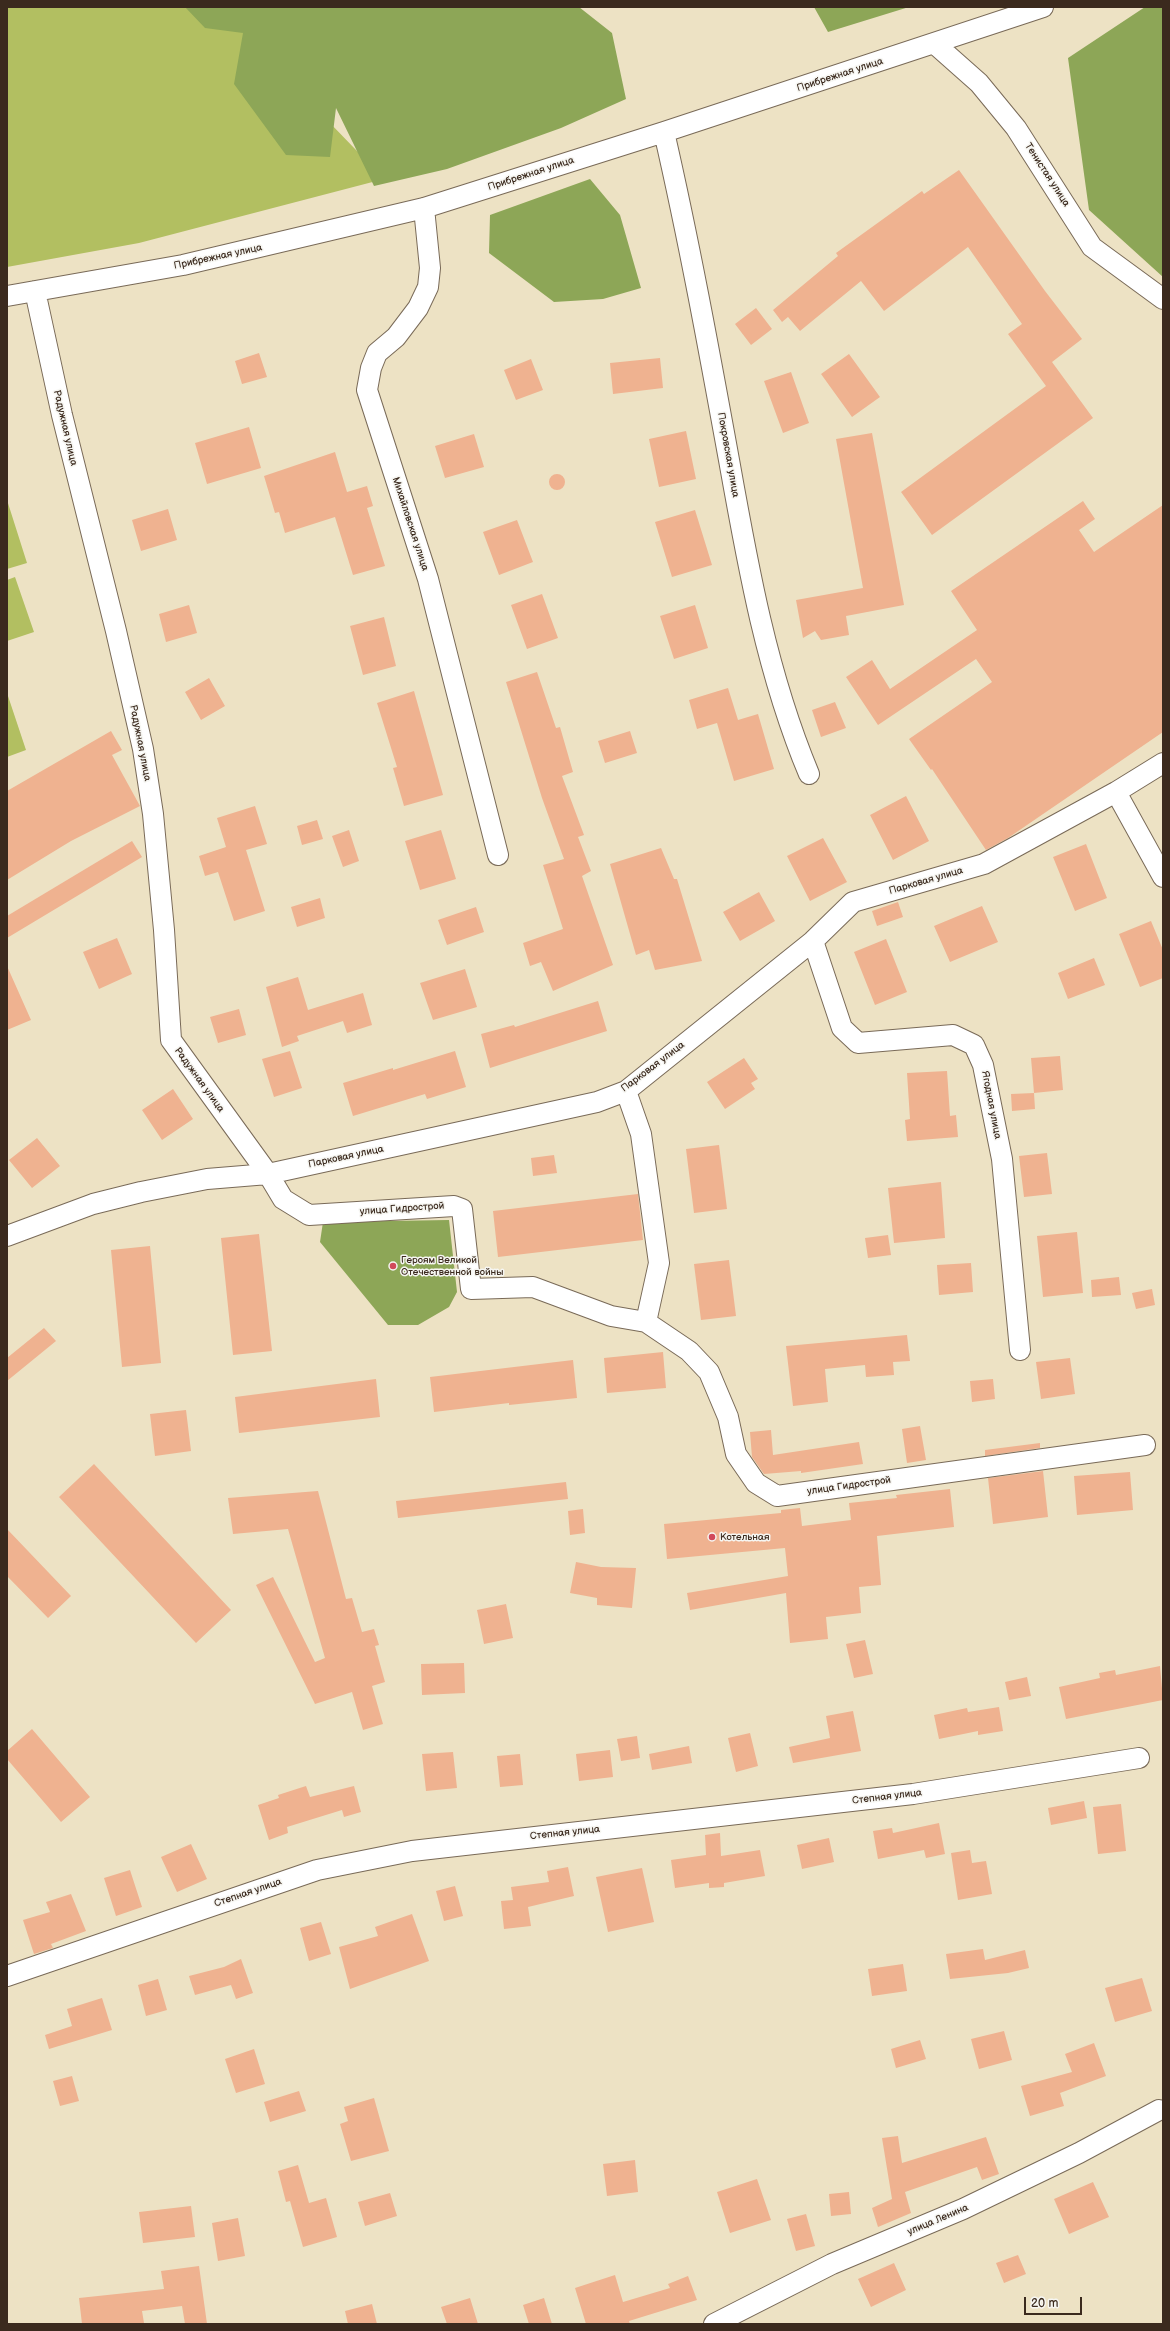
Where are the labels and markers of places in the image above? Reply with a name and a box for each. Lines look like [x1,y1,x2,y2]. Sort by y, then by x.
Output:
place label: Героям Великой Отечественной войны [401,1254,503,1278]
marker: Героям Великой Отечественной войны [388,1261,398,1271]
place label: Котельная [720,1531,769,1543]
marker: Котельная [707,1532,717,1542]

